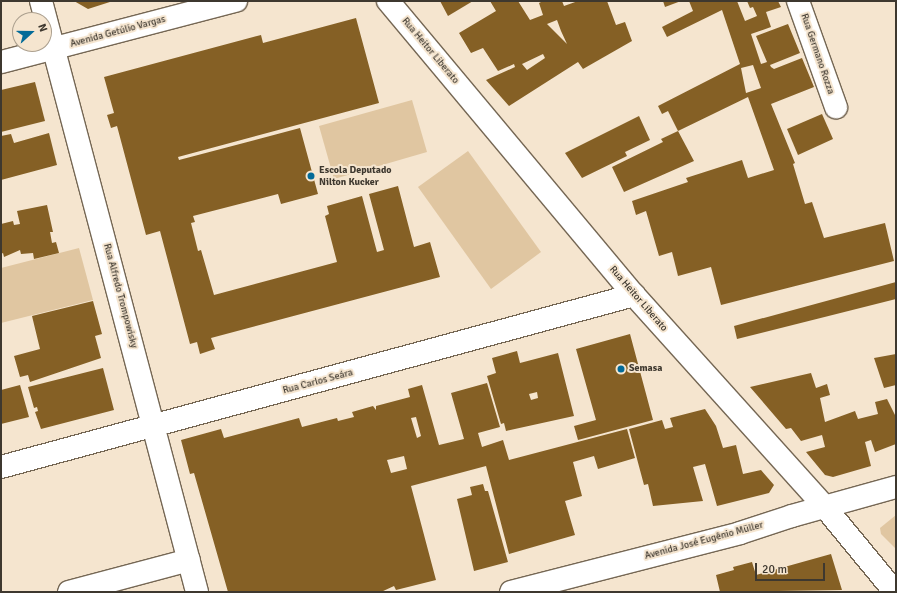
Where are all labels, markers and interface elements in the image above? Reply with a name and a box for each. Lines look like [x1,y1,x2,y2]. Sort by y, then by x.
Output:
north arrow [12,12,52,52]
street label: Rua Germano Rozza [798,12,836,96]
street label: Avenida Getúlio Vargas [69,13,167,51]
street label: Rua Heitor Liberato [399,15,461,87]
text: N [35,22,50,34]
place label: Escola Deputado Nilton Kucker [319,164,391,188]
marker: Escola Deputado Nilton Kucker [306,171,316,181]
street label: Rua Alfredo Trompowisky [100,242,140,350]
street label: Rua Heitor Liberato [606,264,670,334]
place label: Semasa [629,363,662,375]
marker: Semasa [616,364,626,374]
street label: Rua Carlos Seára [282,367,354,397]
street label: Avenida José Eugênio Müller [643,519,765,563]
scale bar [757,555,827,581]
text: 20 m [762,562,787,577]

